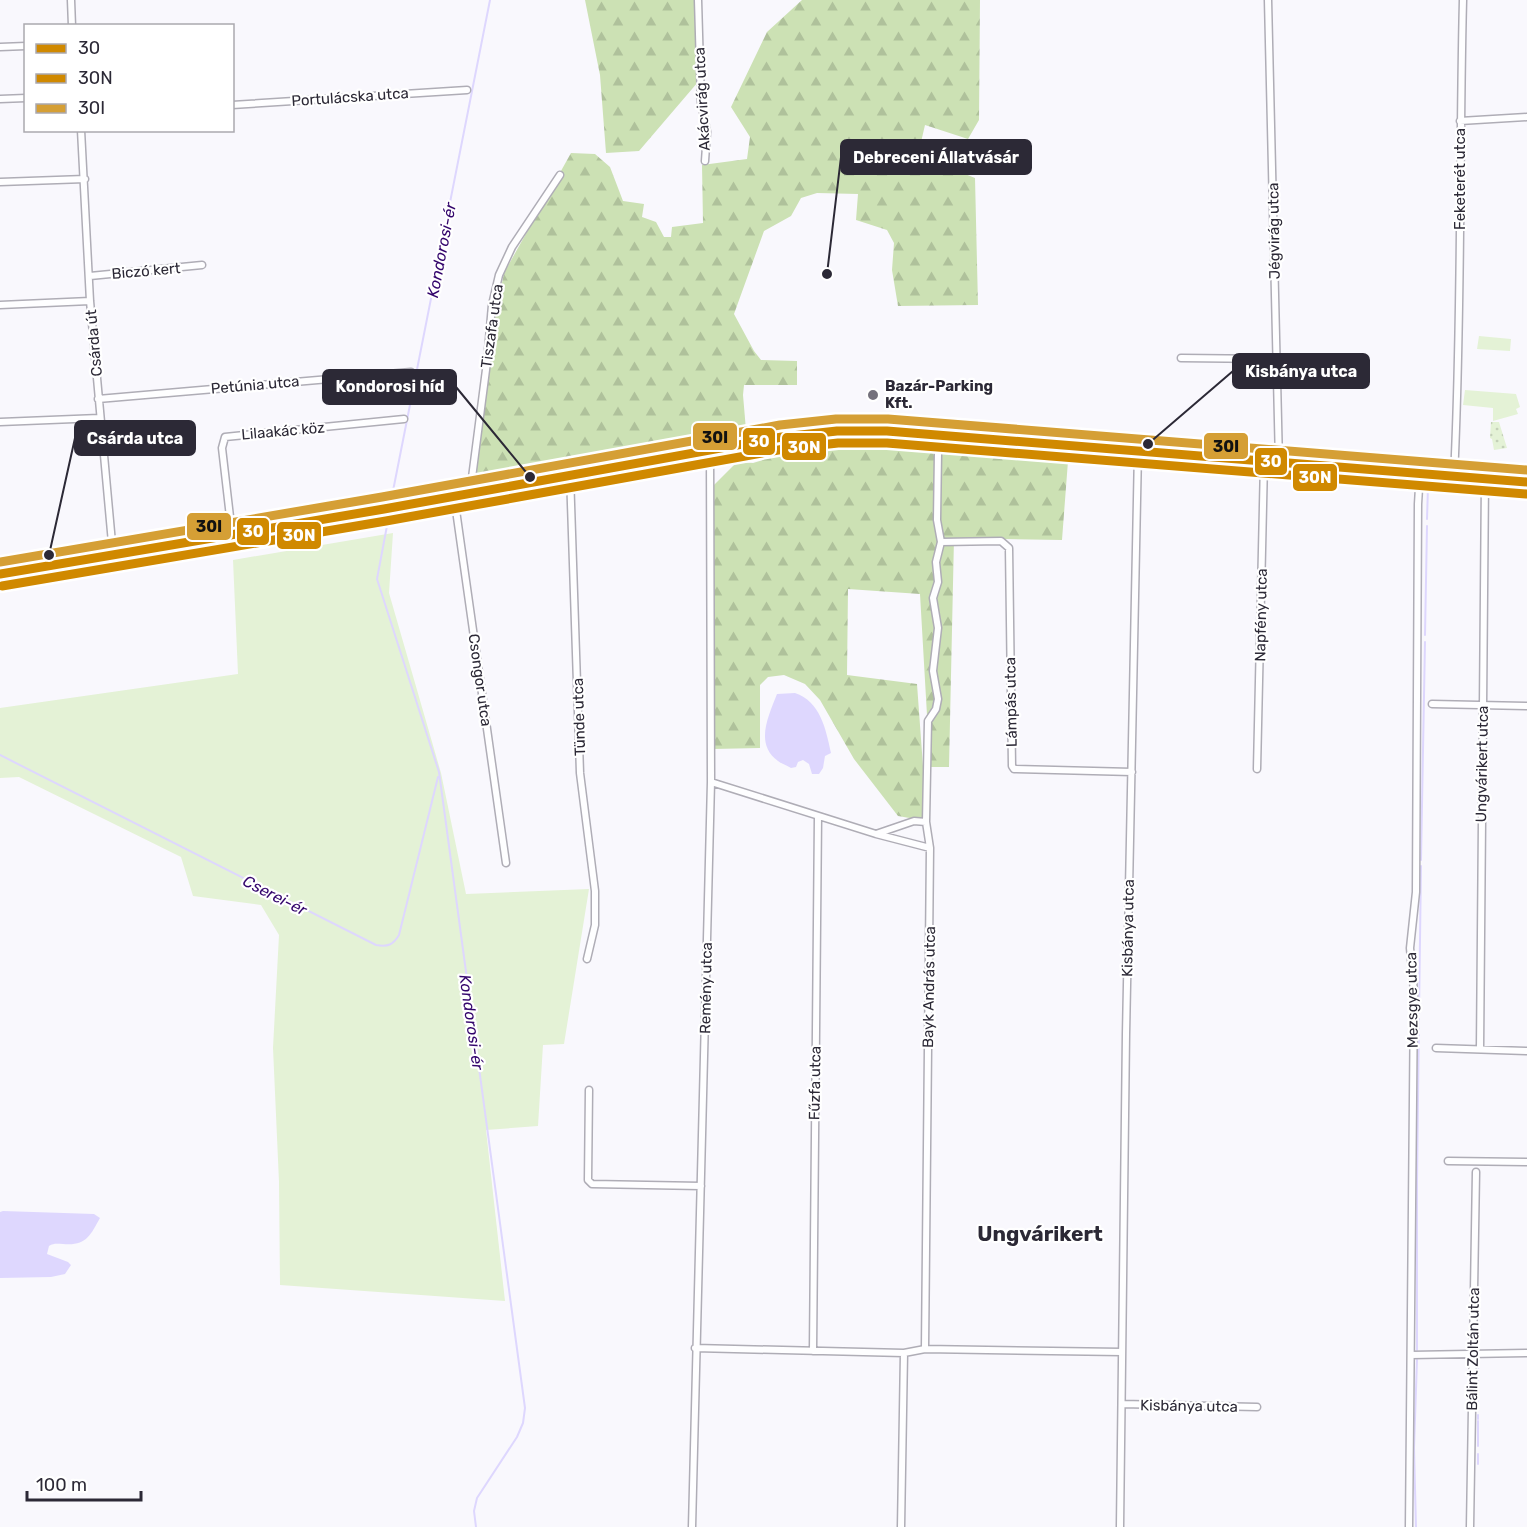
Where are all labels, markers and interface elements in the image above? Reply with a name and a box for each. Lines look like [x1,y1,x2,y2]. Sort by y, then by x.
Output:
legend [24,24,234,132]
text: 30 [78,37,100,59]
street label: Akácvirág utca [690,47,714,151]
text: 30N [78,67,113,89]
street label: Portulácska utca [291,84,409,110]
text: 30I [78,97,105,119]
street label: Feketerét utca [1451,128,1469,230]
callout: Debreceni Állatvásár [841,140,1031,174]
text: Debreceni Állatvásár [853,147,1020,167]
street label: Jégvirág utca [1264,182,1284,280]
water label: Kondorosi-ér [423,200,460,299]
street label: Biczó kert [111,259,181,283]
street label: Tiszafa utca [477,283,507,369]
street label: Csárda út [82,309,106,377]
callout: Kisbánya utca [1233,354,1369,388]
text: Kisbánya utca [1245,362,1357,381]
callout: Kondorosi híd [323,370,456,404]
street label: Petúnia utca [210,372,300,398]
text: Kondorosi híd [336,377,444,396]
place label: Bazár-Parking Kft. [885,377,993,412]
marker: Bazár-Parking Kft. [866,388,880,402]
street label: Lilaakác köz [241,418,326,444]
callout: Csárda utca [75,421,195,455]
line badge: 30I [692,422,738,451]
line badge: 30 [742,427,776,456]
text: 30I [702,428,728,447]
text: Csárda utca [87,429,183,448]
text: 30 [748,432,770,451]
line badge: 30N [781,432,827,461]
line badge: 30I [1203,432,1249,460]
text: 30I [1213,437,1239,456]
text: 30N [788,438,820,457]
line badge: 30 [1254,447,1288,476]
text: 30 [1260,452,1282,471]
line badge: 30N [1292,463,1338,492]
text: 30N [1299,468,1331,487]
line badge: 30I [186,512,232,541]
text: 30I [196,517,222,536]
line badge: 30 [236,517,270,546]
line badge: 30N [276,521,322,550]
text: 30 [242,522,264,541]
text: 30N [283,526,315,545]
street label: Napfény utca [1251,568,1271,662]
street label: Csongor utca [465,632,495,728]
street label: Lámpás utca [1001,657,1021,747]
street label: Tünde utca [569,678,589,756]
street label: Ungvárikert utca [1472,706,1492,822]
water label: Cserei-ér [240,871,311,920]
street label: Kisbánya utca [1118,879,1138,977]
street label: Bayk András utca [919,926,939,1048]
street label: Remény utca [696,942,716,1034]
street label: Mezsgye utca [1402,952,1422,1048]
water label: Kondorosi-ér [455,973,488,1072]
street label: Fűzfa utca [805,1046,825,1120]
district label: Ungvárikert [977,1221,1103,1246]
street label: Bálint Zoltán utca [1463,1287,1483,1411]
street label: Kisbánya utca [1140,1396,1238,1416]
scale bar [27,1464,141,1502]
text: 100 m [36,1474,87,1496]

